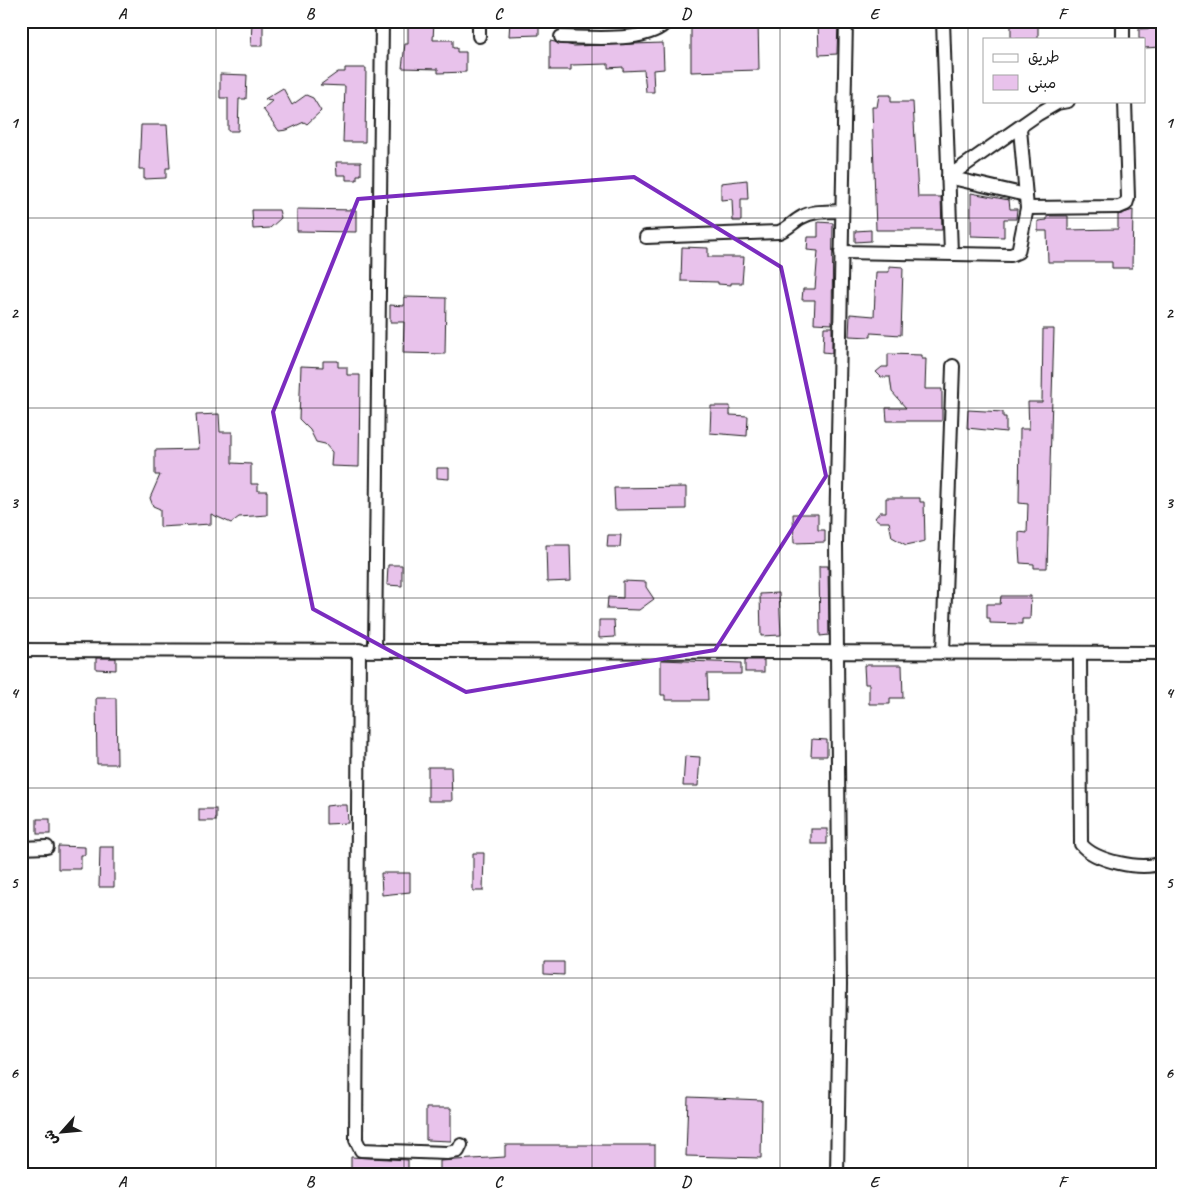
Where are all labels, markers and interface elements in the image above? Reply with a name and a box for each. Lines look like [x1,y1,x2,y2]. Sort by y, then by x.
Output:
text: A [118,4,128,24]
text: B [306,4,316,24]
text: C [494,4,504,24]
text: D [681,4,692,24]
text: E [870,4,881,24]
text: F [1058,4,1069,24]
legend [983,38,1146,102]
text: طريق [1028,48,1060,67]
text: مبنى [1028,74,1056,93]
text: 1 [10,113,19,133]
text: 1 [1165,113,1174,133]
text: 2 [10,303,19,323]
text: 2 [1165,303,1174,323]
text: 3 [10,493,19,513]
text: 3 [1165,493,1174,513]
text: 4 [10,683,19,703]
text: 4 [1165,683,1174,703]
text: 5 [11,873,20,893]
text: 5 [1166,873,1175,893]
text: 6 [10,1063,19,1083]
text: 6 [1165,1063,1174,1083]
north arrow [38,1108,88,1158]
text: ش [40,1127,62,1148]
text: A [118,1172,128,1192]
text: B [306,1172,316,1192]
text: C [494,1172,504,1192]
text: D [681,1172,692,1192]
text: E [870,1172,881,1192]
text: F [1058,1172,1069,1192]

